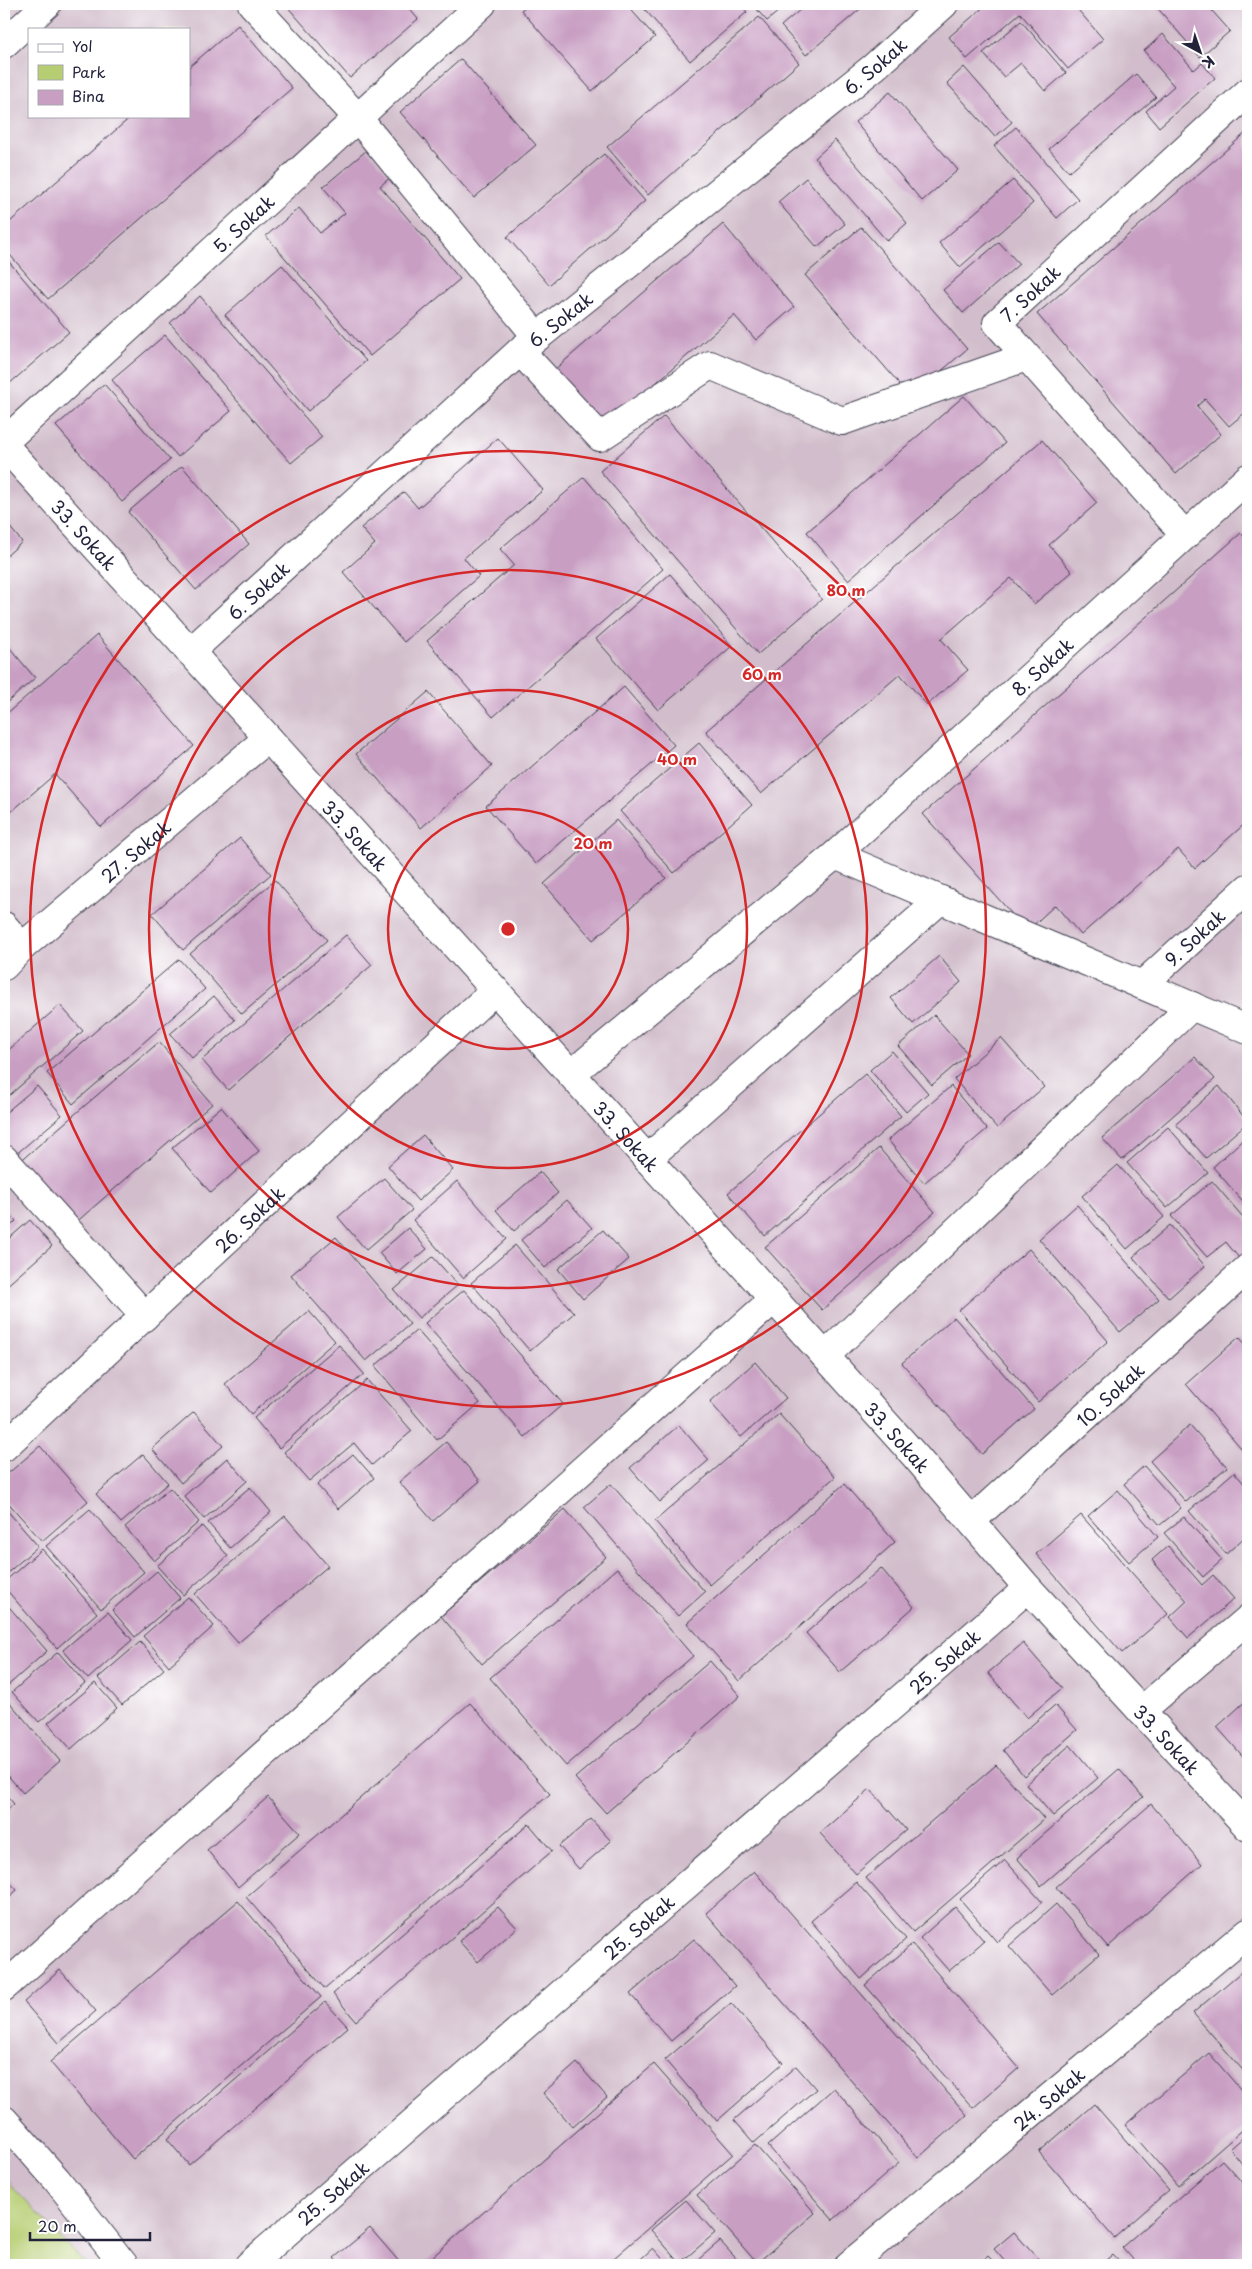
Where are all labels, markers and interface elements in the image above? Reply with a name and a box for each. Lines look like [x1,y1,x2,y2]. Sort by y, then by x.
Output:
legend [28,28,190,118]
north arrow [1174,28,1224,78]
street label: 6. Sokak [837,31,912,100]
text: Yol [72,34,93,57]
text: K [1198,51,1219,74]
text: Park [72,60,106,83]
text: Bina [72,84,105,107]
street label: 5. Sokak [206,188,280,259]
street label: 7. Sokak [994,258,1066,328]
street label: 6. Sokak [522,285,598,353]
street label: 33. Sokak [45,493,124,576]
street label: 6. Sokak [221,555,295,625]
text: 80 m [826,578,866,601]
street label: 8. Sokak [1005,631,1079,702]
text: 60 m [742,662,782,685]
text: 40 m [657,747,697,770]
street label: 33. Sokak [316,794,395,876]
street label: 27. Sokak [95,813,176,888]
text: 20 m [574,831,612,854]
street label: 9. Sokak [1158,902,1231,972]
centre of rings [499,920,517,938]
street label: 33. Sokak [587,1094,666,1177]
street label: 26. Sokak [208,1179,290,1258]
street label: 10. Sokak [1070,1356,1150,1432]
street label: 33. Sokak [859,1395,937,1478]
street label: 25. Sokak [903,1622,986,1699]
street label: 33. Sokak [1128,1698,1206,1780]
street label: 25. Sokak [597,1888,680,1965]
street label: 24. Sokak [1007,2060,1090,2136]
street label: 25. Sokak [291,2154,374,2231]
scale bar [30,2209,150,2241]
text: 20 m [38,2214,77,2237]

